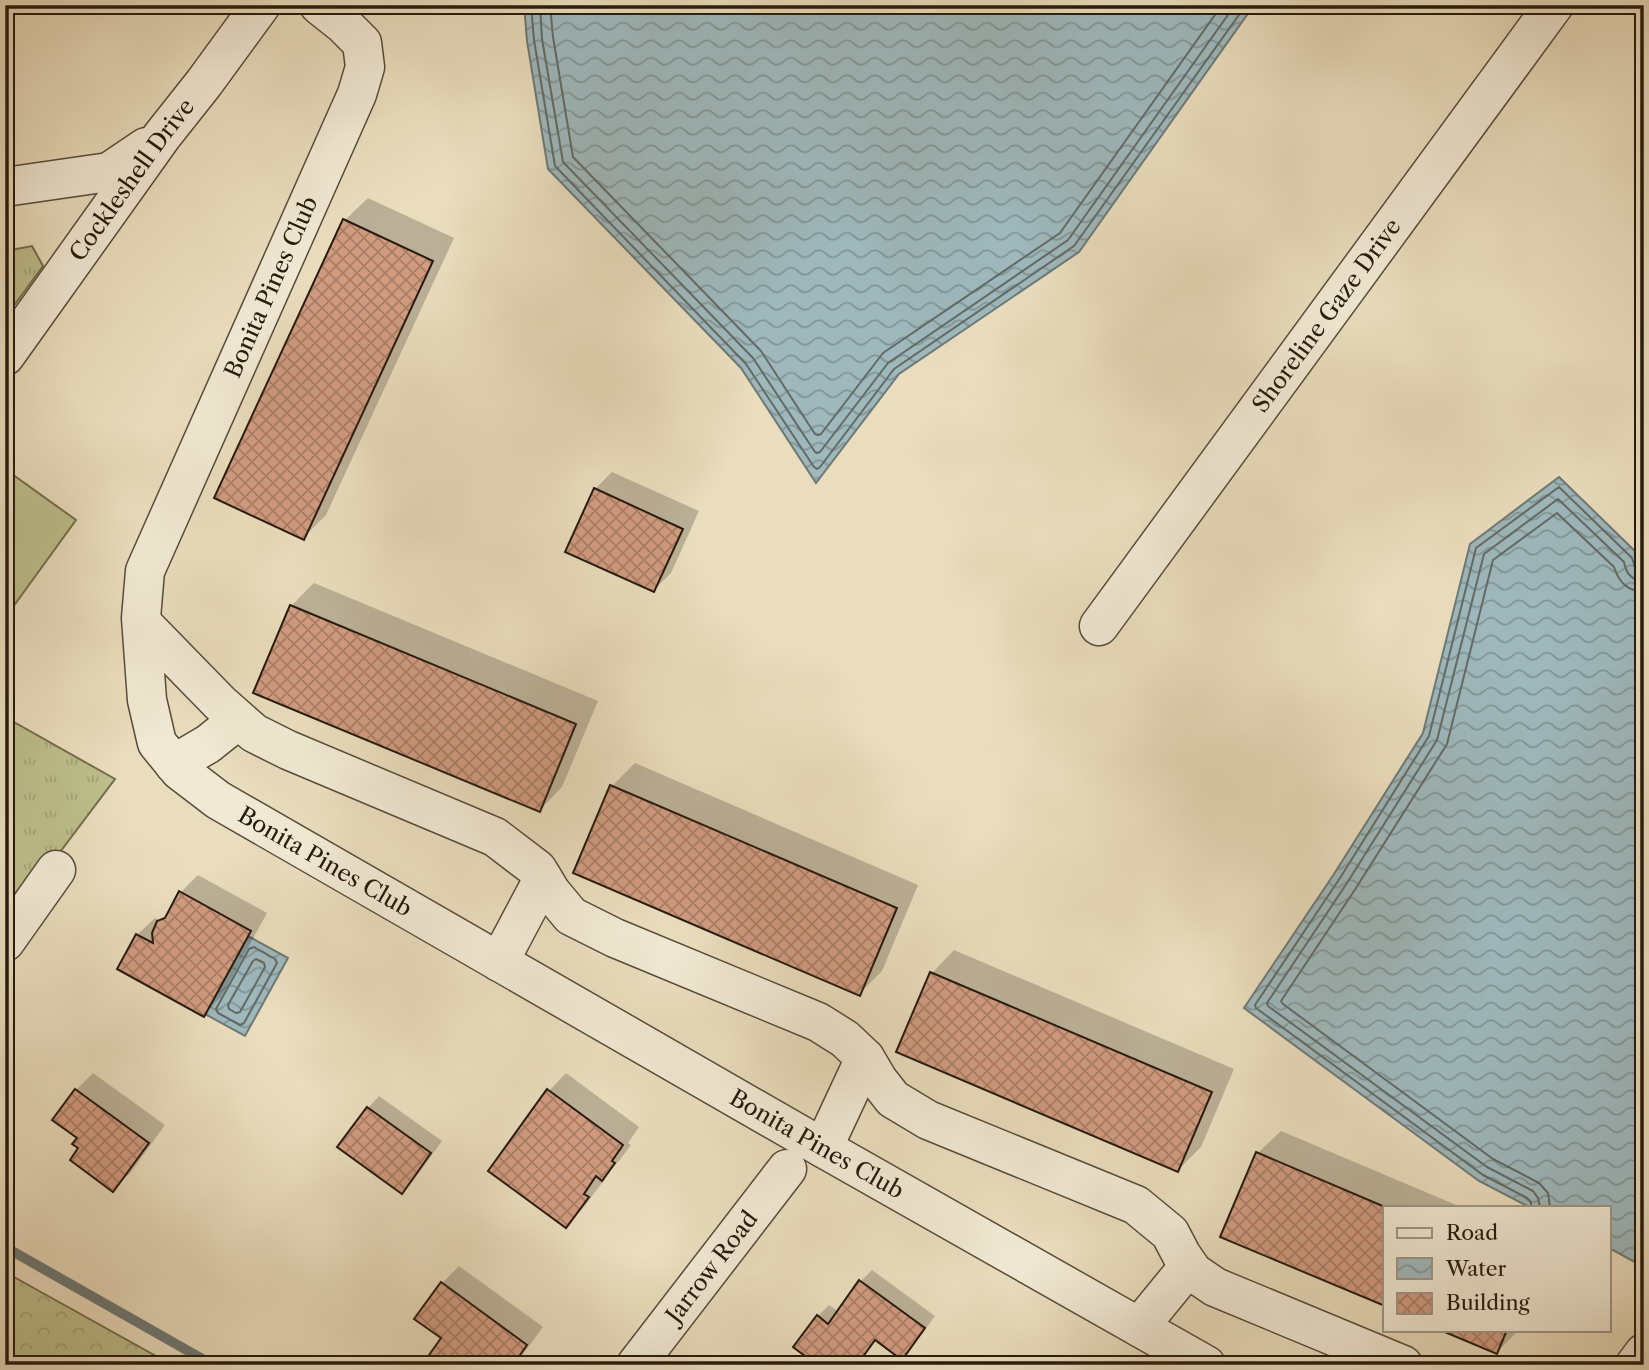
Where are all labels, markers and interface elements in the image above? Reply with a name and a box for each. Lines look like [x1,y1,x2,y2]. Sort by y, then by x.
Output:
street label: Cockleshell Drive [63,93,200,266]
street label: Bonita Pines Club [218,192,324,382]
street label: Shoreline Gaze Drive [1246,213,1407,418]
street label: Bonita Pines Club [233,801,417,923]
street label: Bonita Pines Club [725,1083,909,1205]
street label: Jarrow Road [658,1205,764,1331]
legend [1383,1206,1610,1332]
text: Road [1446,1220,1498,1245]
text: Water [1445,1256,1506,1281]
text: Building [1446,1290,1531,1315]

